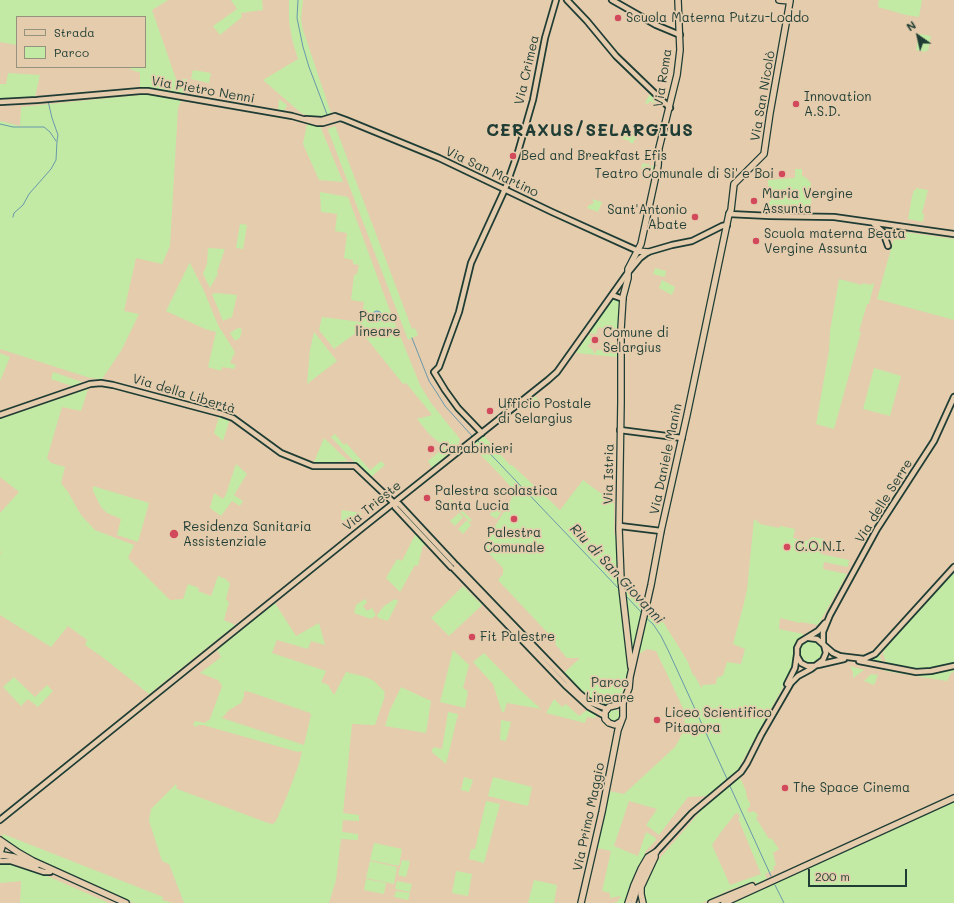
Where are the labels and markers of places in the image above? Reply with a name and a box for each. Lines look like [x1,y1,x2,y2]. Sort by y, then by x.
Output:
place label: Scuola Materna Putzu-Loddo [626,10,809,26]
marker: Scuola Materna Putzu-Loddo [613,13,623,23]
place label: Innovation A.S.D. [804,89,871,120]
marker: Innovation A.S.D. [791,99,801,109]
place label: Bed and Breakfast Efis [521,148,667,164]
marker: Bed and Breakfast Efis [508,151,518,161]
place label: Teatro Comunale di Si' e Boi [595,166,774,182]
marker: Teatro Comunale di Si' e Boi [777,169,787,179]
place label: Maria Vergine Assunta [762,186,853,217]
marker: Maria Vergine Assunta [749,196,759,206]
place label: Sant'Antonio Abate [607,202,687,233]
marker: Sant'Antonio Abate [690,212,700,222]
place label: Scuola materna Beata Vergine Assunta [764,226,906,257]
marker: Scuola materna Beata Vergine Assunta [751,236,761,246]
place label: Comune di Selargius [603,325,669,356]
marker: Comune di Selargius [590,335,600,345]
place label: Ufficio Postale di Selargius [498,396,591,427]
marker: Ufficio Postale di Selargius [485,406,495,416]
place label: Carabinieri [439,441,513,457]
marker: Carabinieri [426,444,436,454]
place label: Palestra scolastica Santa Lucia [435,483,558,514]
marker: Palestra scolastica Santa Lucia [422,493,432,503]
marker: Palestra Comunale [509,514,519,524]
place label: Residenza Sanitaria Assistenziale [183,519,312,550]
place label: Palestra Comunale [483,525,545,556]
marker: Residenza Sanitaria Assistenziale [168,528,180,540]
place label: C.O.N.I. [795,539,845,555]
marker: C.O.N.I. [782,542,792,552]
place label: Fit Palestre [480,629,555,645]
marker: Fit Palestre [467,632,477,642]
place label: Liceo Scientifico Pitagora [665,705,772,736]
marker: Liceo Scientifico Pitagora [652,715,662,725]
place label: The Space Cinema [793,780,910,796]
marker: The Space Cinema [780,783,790,793]

